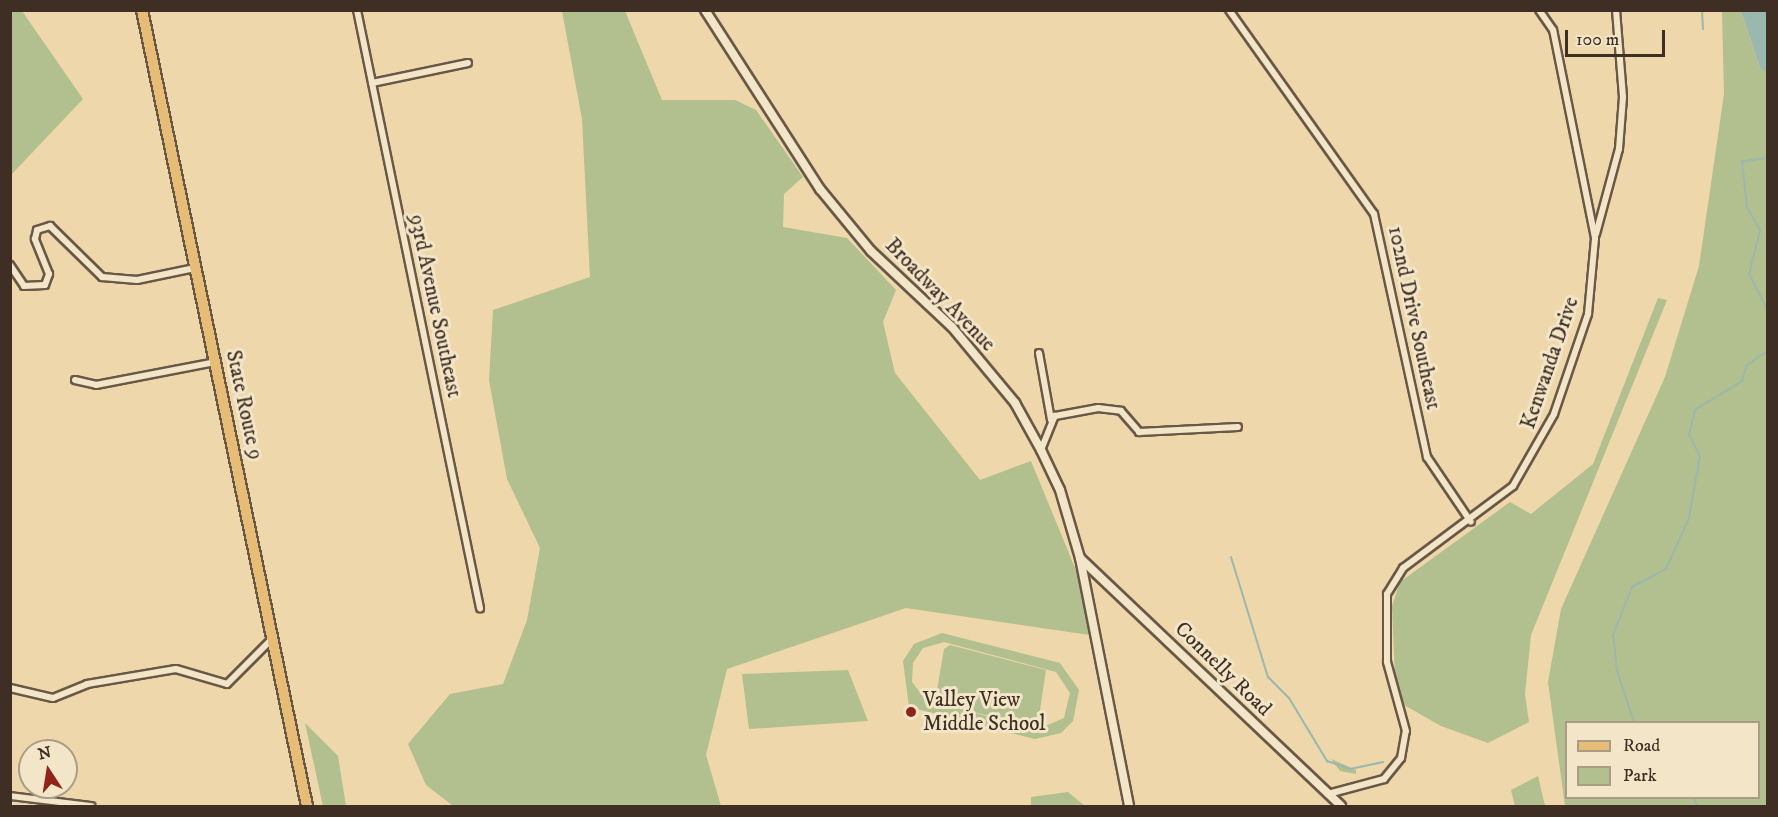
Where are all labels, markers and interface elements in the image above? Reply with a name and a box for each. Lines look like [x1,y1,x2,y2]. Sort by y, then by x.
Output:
scale bar [1568,18,1668,56]
text: 100 m [1576,29,1619,51]
street label: 93rd Avenue Southeast [403,212,467,400]
street label: 102nd Drive Southeast [1382,224,1446,412]
street label: Broadway Avenue [880,233,1000,357]
street label: Kenwanda Drive [1516,294,1584,432]
street label: State Route 9 [220,348,268,462]
street label: Connelly Road [1169,617,1277,721]
place label: Valley View Middle School [923,687,1046,737]
marker: Valley View Middle School [904,705,918,719]
legend [1565,721,1760,799]
text: Road [1623,735,1660,757]
north arrow [18,739,78,799]
text: N [36,742,53,764]
text: Park [1623,765,1657,787]

